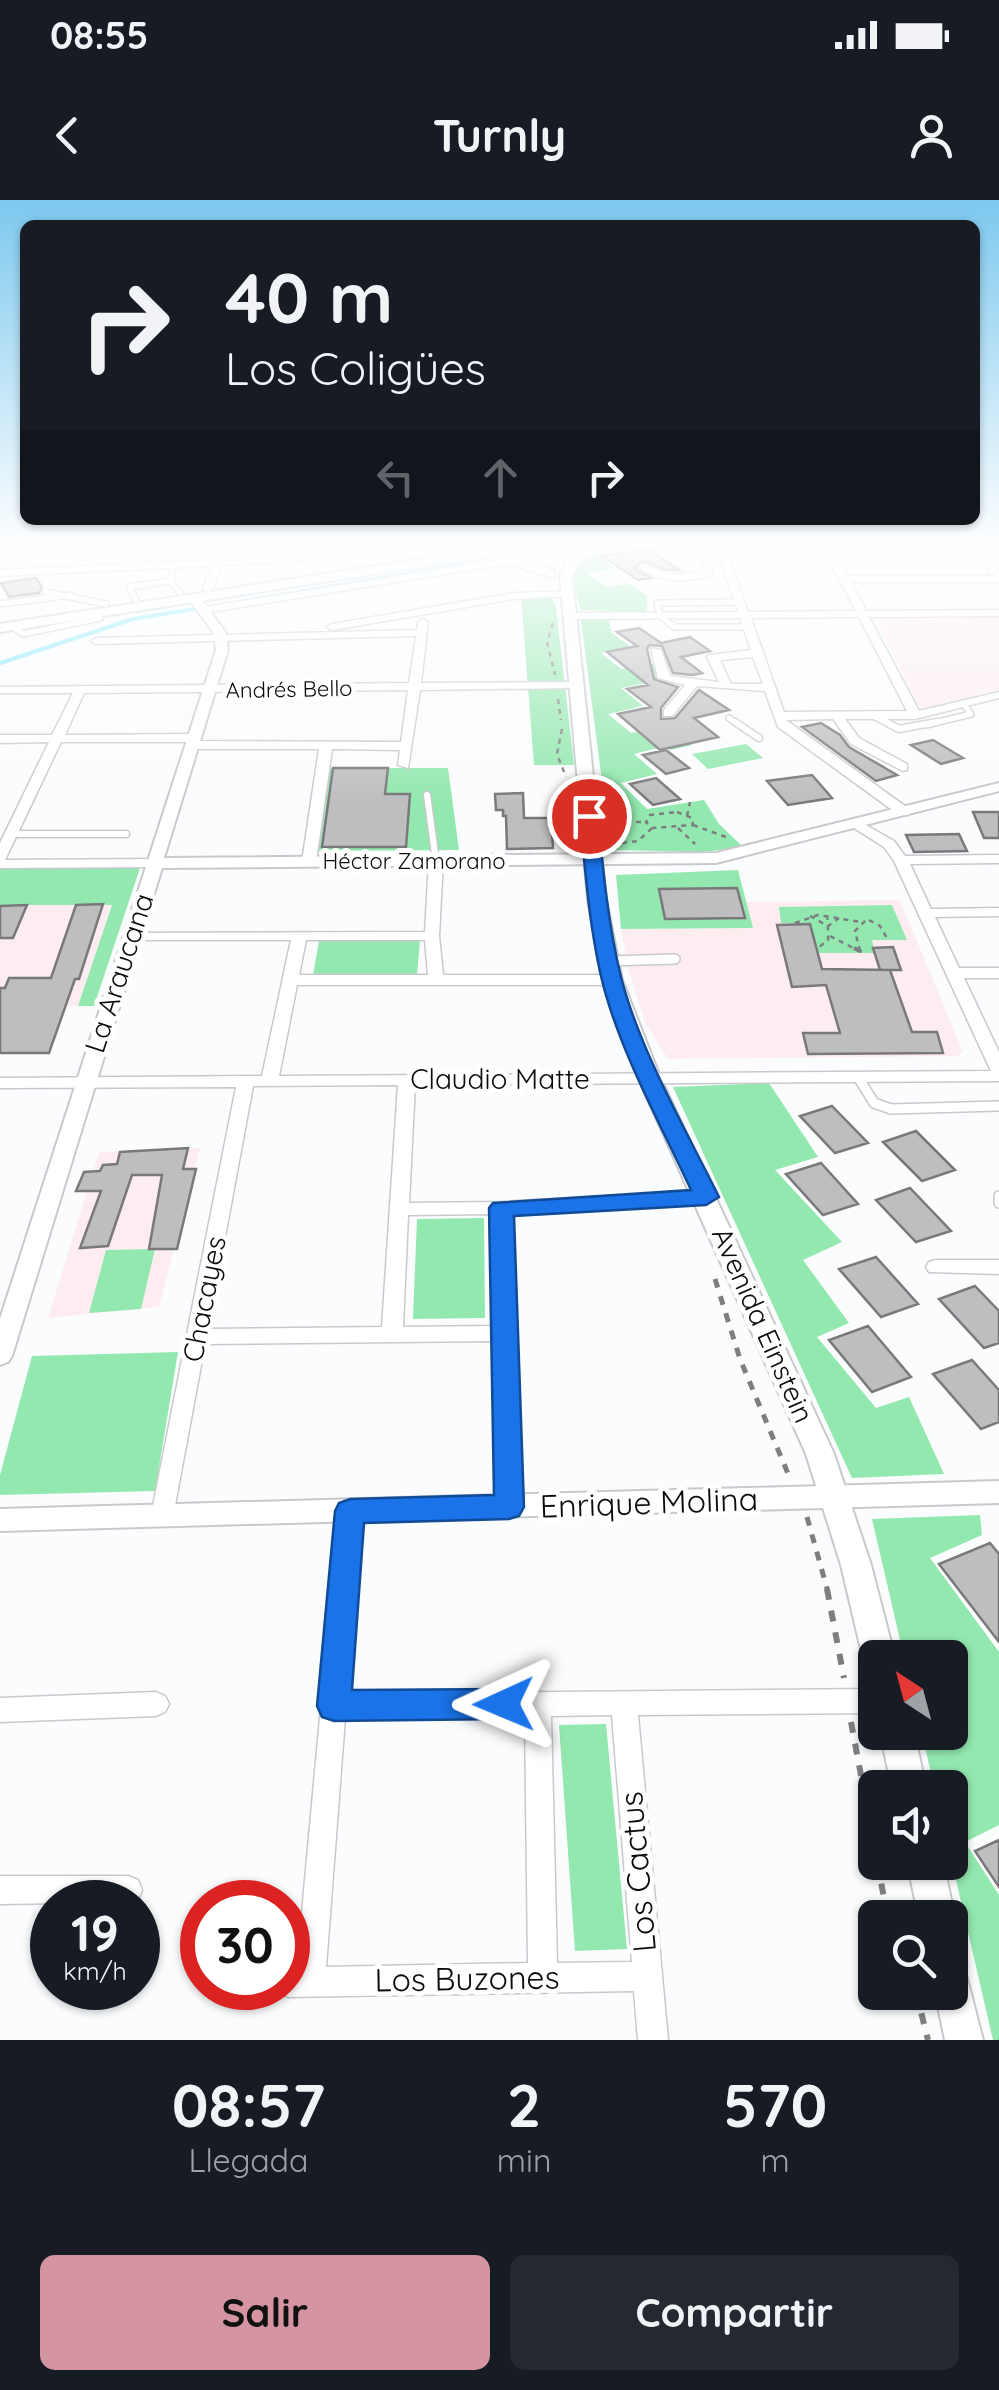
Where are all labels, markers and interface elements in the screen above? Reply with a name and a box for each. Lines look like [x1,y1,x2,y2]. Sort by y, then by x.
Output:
text: 08:55 [50,11,148,59]
text: Turnly [433,107,566,163]
icon: back [40,108,95,163]
icon: person [904,108,959,163]
text: 40 m [225,253,393,341]
icon: right [60,260,190,390]
text: Los Coligües [225,340,486,396]
icon: left [368,450,423,505]
icon: ahead [473,450,528,505]
icon: right [578,450,633,505]
street label: Andrés Bello [225,674,353,704]
pin [547,774,632,859]
icon: arrive [562,789,617,844]
street label: Héctor Zamorano [322,847,506,875]
street label: La Araucana [76,889,161,1057]
street label: Claudio Matte [410,1061,590,1096]
street label: Avenida Einstein [705,1222,822,1428]
street label: Chacayes [174,1233,233,1365]
street label: Enrique Molina [539,1478,759,1526]
north arrow [858,1640,968,1750]
map controls [858,1640,968,2010]
position arrow [452,1652,556,1756]
button: sound [858,1770,968,1880]
street label: Los Cactus [610,1790,664,1954]
speed limit sign: 30 [180,1880,310,2010]
button: search [858,1900,968,2010]
text: 19 [71,1901,119,1964]
text: km/h [63,1955,127,1986]
street label: Los Buzones [374,1956,560,2000]
text: 08:57 [172,2067,325,2142]
text: 2 [507,2067,541,2142]
text: 570 [723,2067,827,2142]
text: Llegada [188,2140,308,2180]
text: min [497,2140,551,2180]
text: m [761,2140,790,2180]
button: Salir [40,2255,490,2370]
button: Compartir [510,2255,959,2370]

